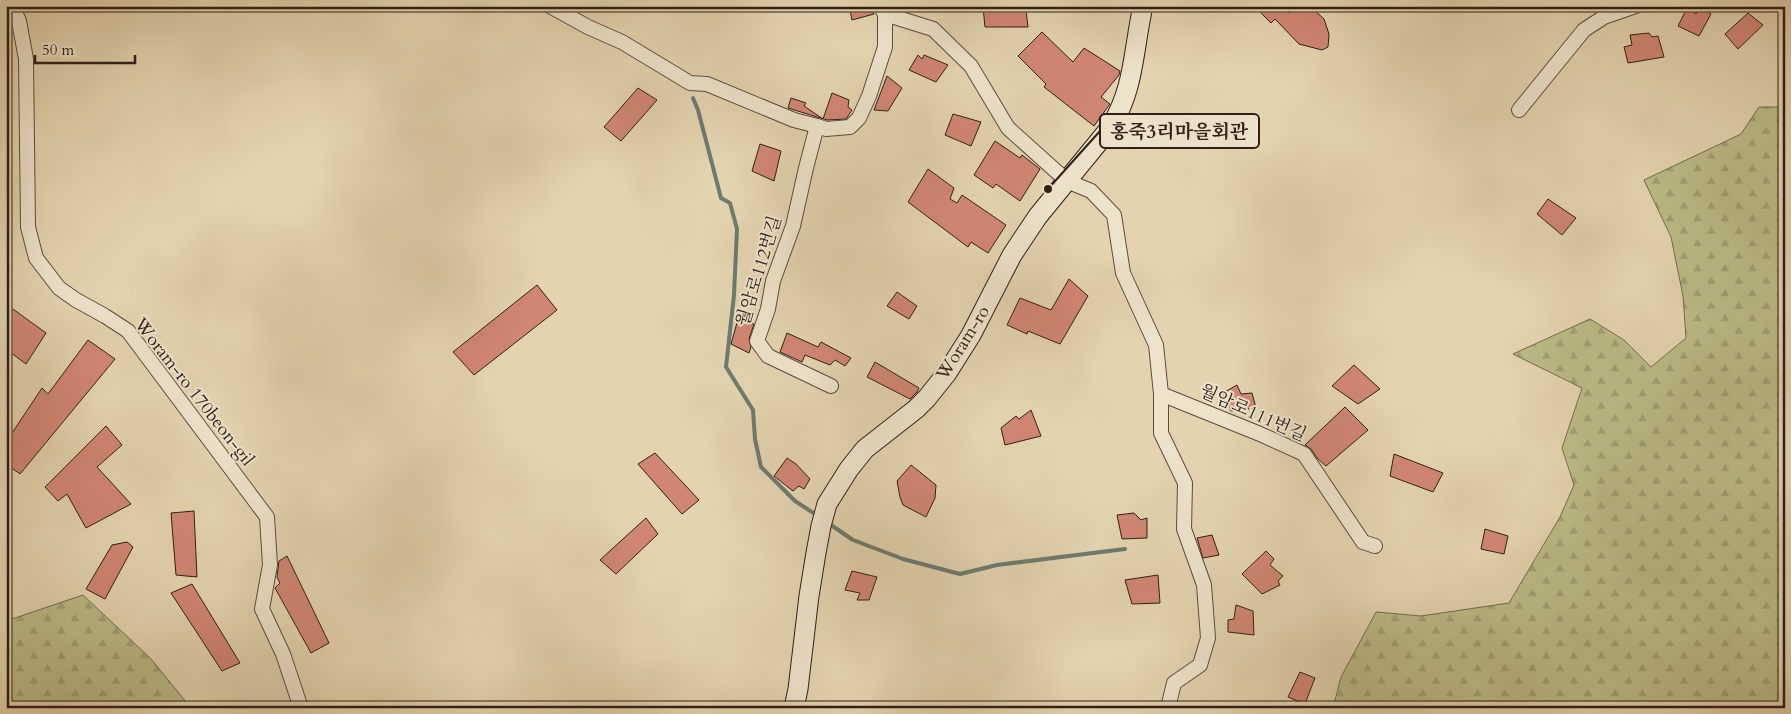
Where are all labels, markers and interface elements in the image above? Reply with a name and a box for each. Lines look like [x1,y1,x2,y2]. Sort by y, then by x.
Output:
scale bar [35,32,135,64]
text: 50 m [42,40,74,60]
callout: 홍죽3리마을회관 [1100,114,1259,148]
text: 홍죽3리마을회관 [1110,119,1249,145]
street label: 월암로112번길 [730,213,788,329]
street label: Woram-ro [930,301,996,386]
street label: Woram-ro 170beon-gil [128,312,260,472]
street label: 월암로111번길 [1196,378,1310,448]

